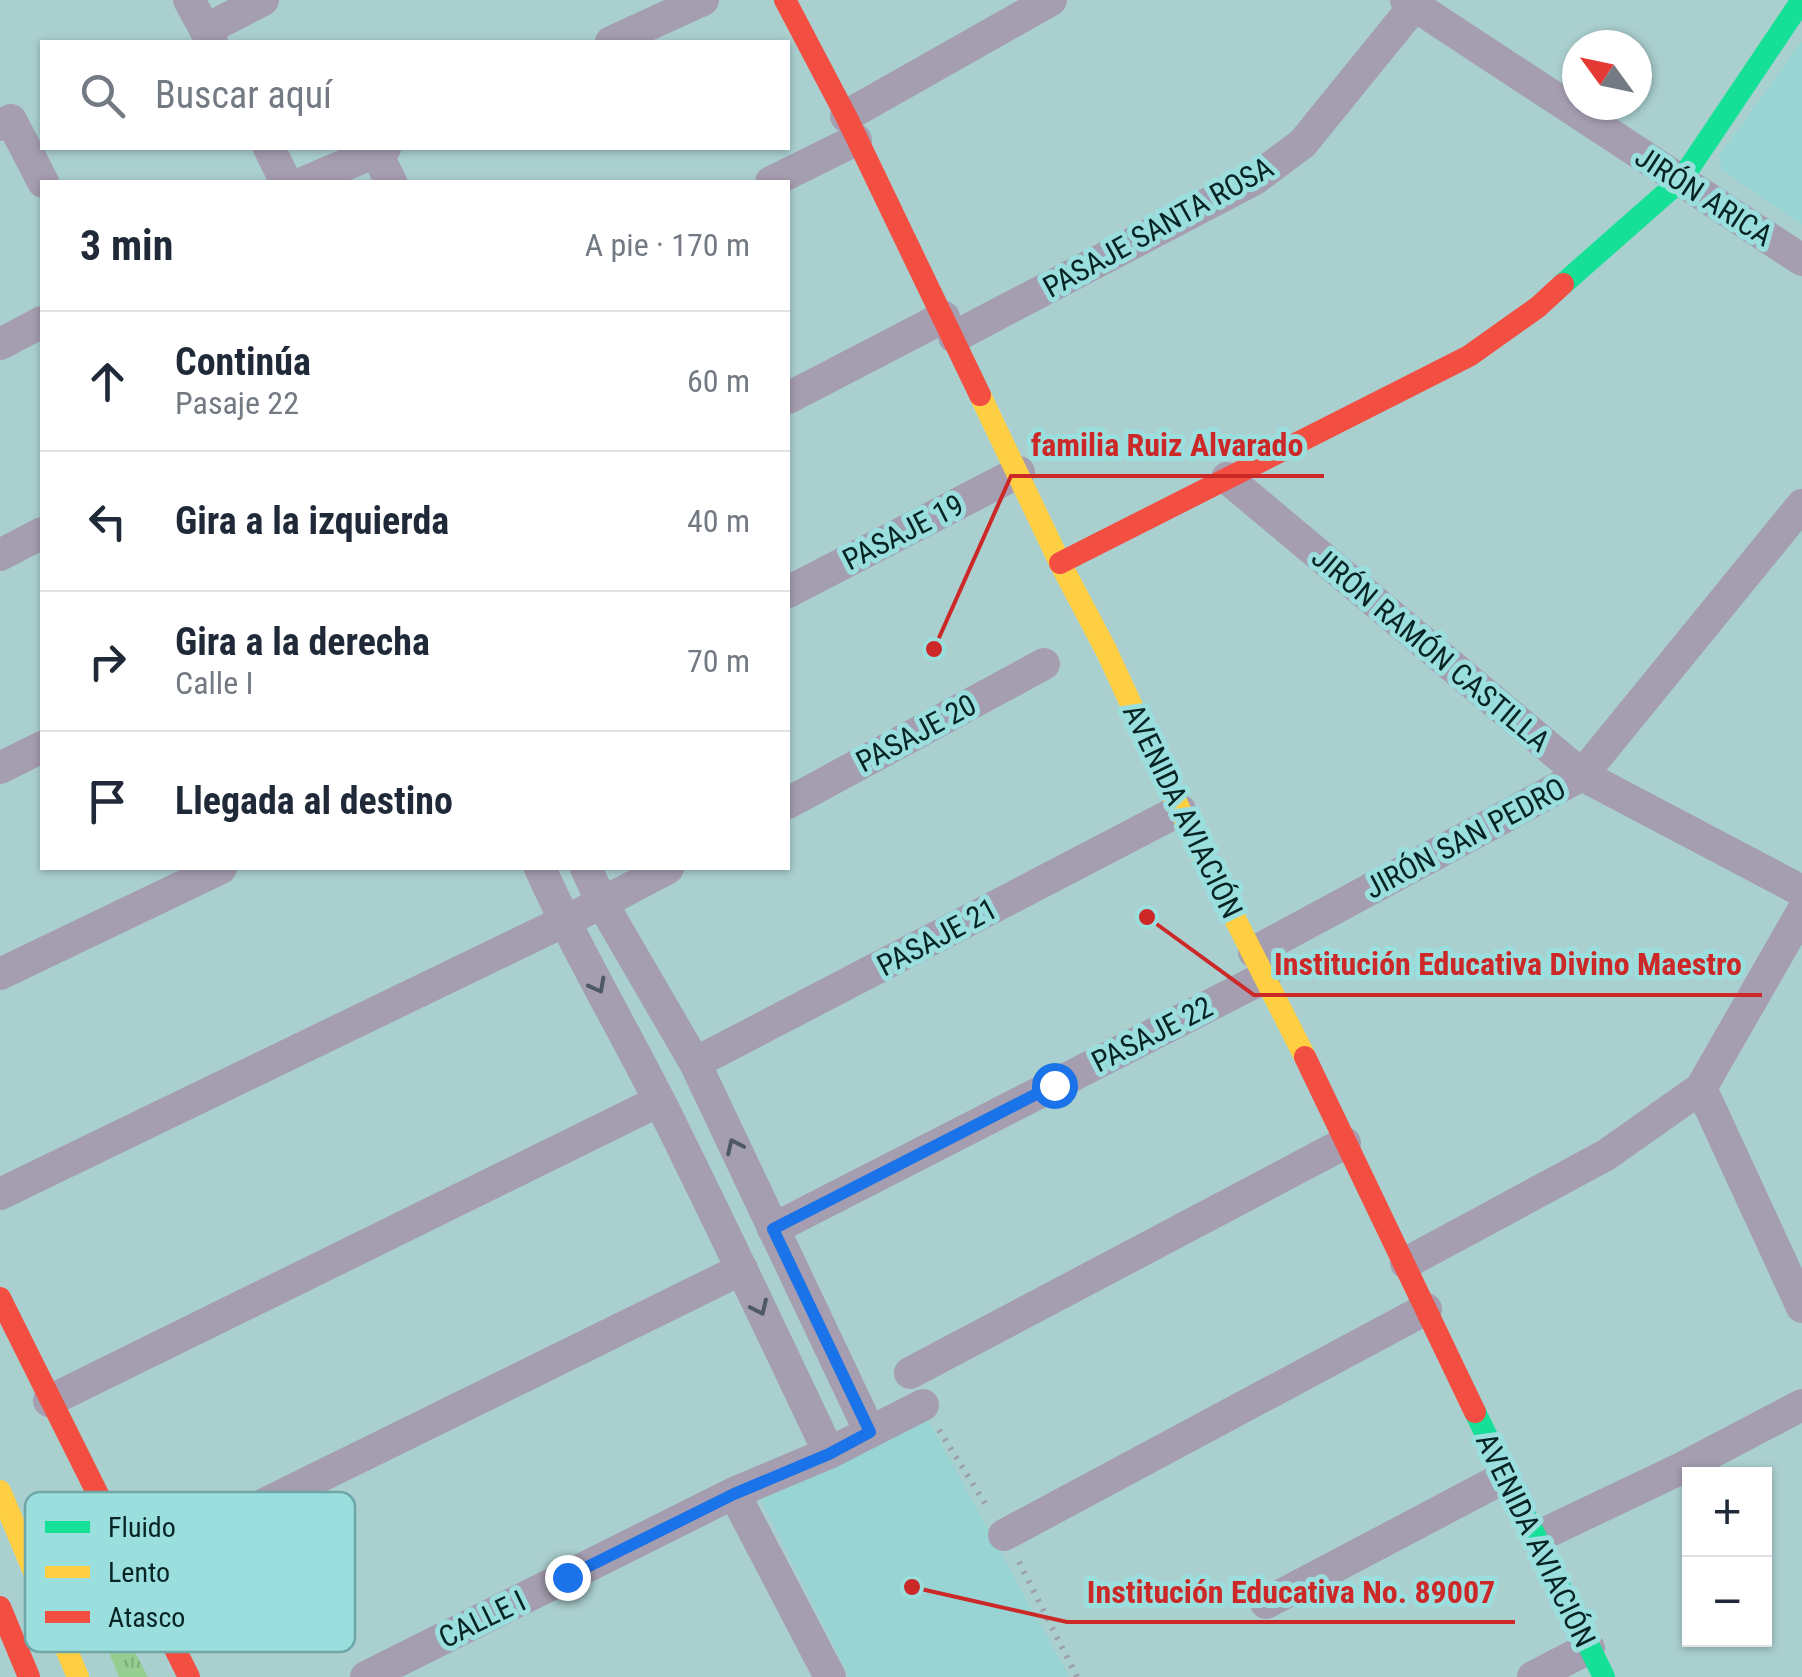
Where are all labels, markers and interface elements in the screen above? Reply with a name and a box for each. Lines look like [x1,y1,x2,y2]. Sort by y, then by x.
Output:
north arrow [1562,30,1652,120]
search box [40,40,790,150]
icon: search [75,68,130,123]
text: Buscar aquí [155,73,332,117]
street label: JIRÓN ARICA [1629,139,1779,253]
street label: PASAJE SANTA ROSA [1037,149,1279,305]
text: 3 min [80,221,173,270]
text: A pie · 170 m [585,226,750,264]
text: Continúa [175,340,311,384]
icon: ahead [80,354,135,409]
text: 60 m [687,362,750,400]
text: Pasaje 22 [175,384,299,422]
callout: familia Ruiz Alvarado [1011,414,1324,476]
text: familia Ruiz Alvarado [1031,426,1303,464]
street label: PASAJE 19 [837,487,969,577]
icon: left [80,494,135,549]
text: Gira a la izquierda [175,499,449,543]
text: 40 m [687,502,750,540]
street label: JIRÓN RAMÓN CASTILLA [1305,539,1557,759]
text: Gira a la derecha [175,620,430,664]
icon: right [80,634,135,689]
text: 70 m [687,642,750,680]
text: Calle I [175,664,254,702]
street label: PASAJE 20 [850,687,982,779]
street label: AVENIDA AVIACIÓN [1116,698,1250,924]
street label: JIRÓN SAN PEDRO [1359,770,1571,906]
icon: arrive [80,774,135,829]
text: Llegada al destino [175,779,453,823]
street label: PASAJE 21 [871,891,1003,983]
callout: Institución Educativa Divino Maestro [1254,933,1762,995]
text: Institución Educativa Divino Maestro [1274,945,1742,983]
one-way arrow [586,976,605,994]
street label: PASAJE 22 [1086,989,1218,1079]
route start [1032,1063,1078,1109]
one-way arrow [727,1138,747,1156]
one-way arrow [748,1298,768,1316]
street label: AVENIDA AVIACIÓN [1469,1427,1603,1653]
map controls [1682,1467,1772,1647]
button: + [1682,1467,1772,1557]
legend [25,1492,355,1652]
text: Fluido [108,1511,176,1544]
route end [545,1555,591,1601]
text: Lento [108,1556,170,1589]
button: − [1682,1557,1772,1647]
callout: Institución Educativa No. 89007 [1067,1560,1515,1622]
text: Institución Educativa No. 89007 [1087,1573,1495,1611]
street label: CALLE I [433,1583,531,1655]
text: Atasco [108,1601,185,1634]

